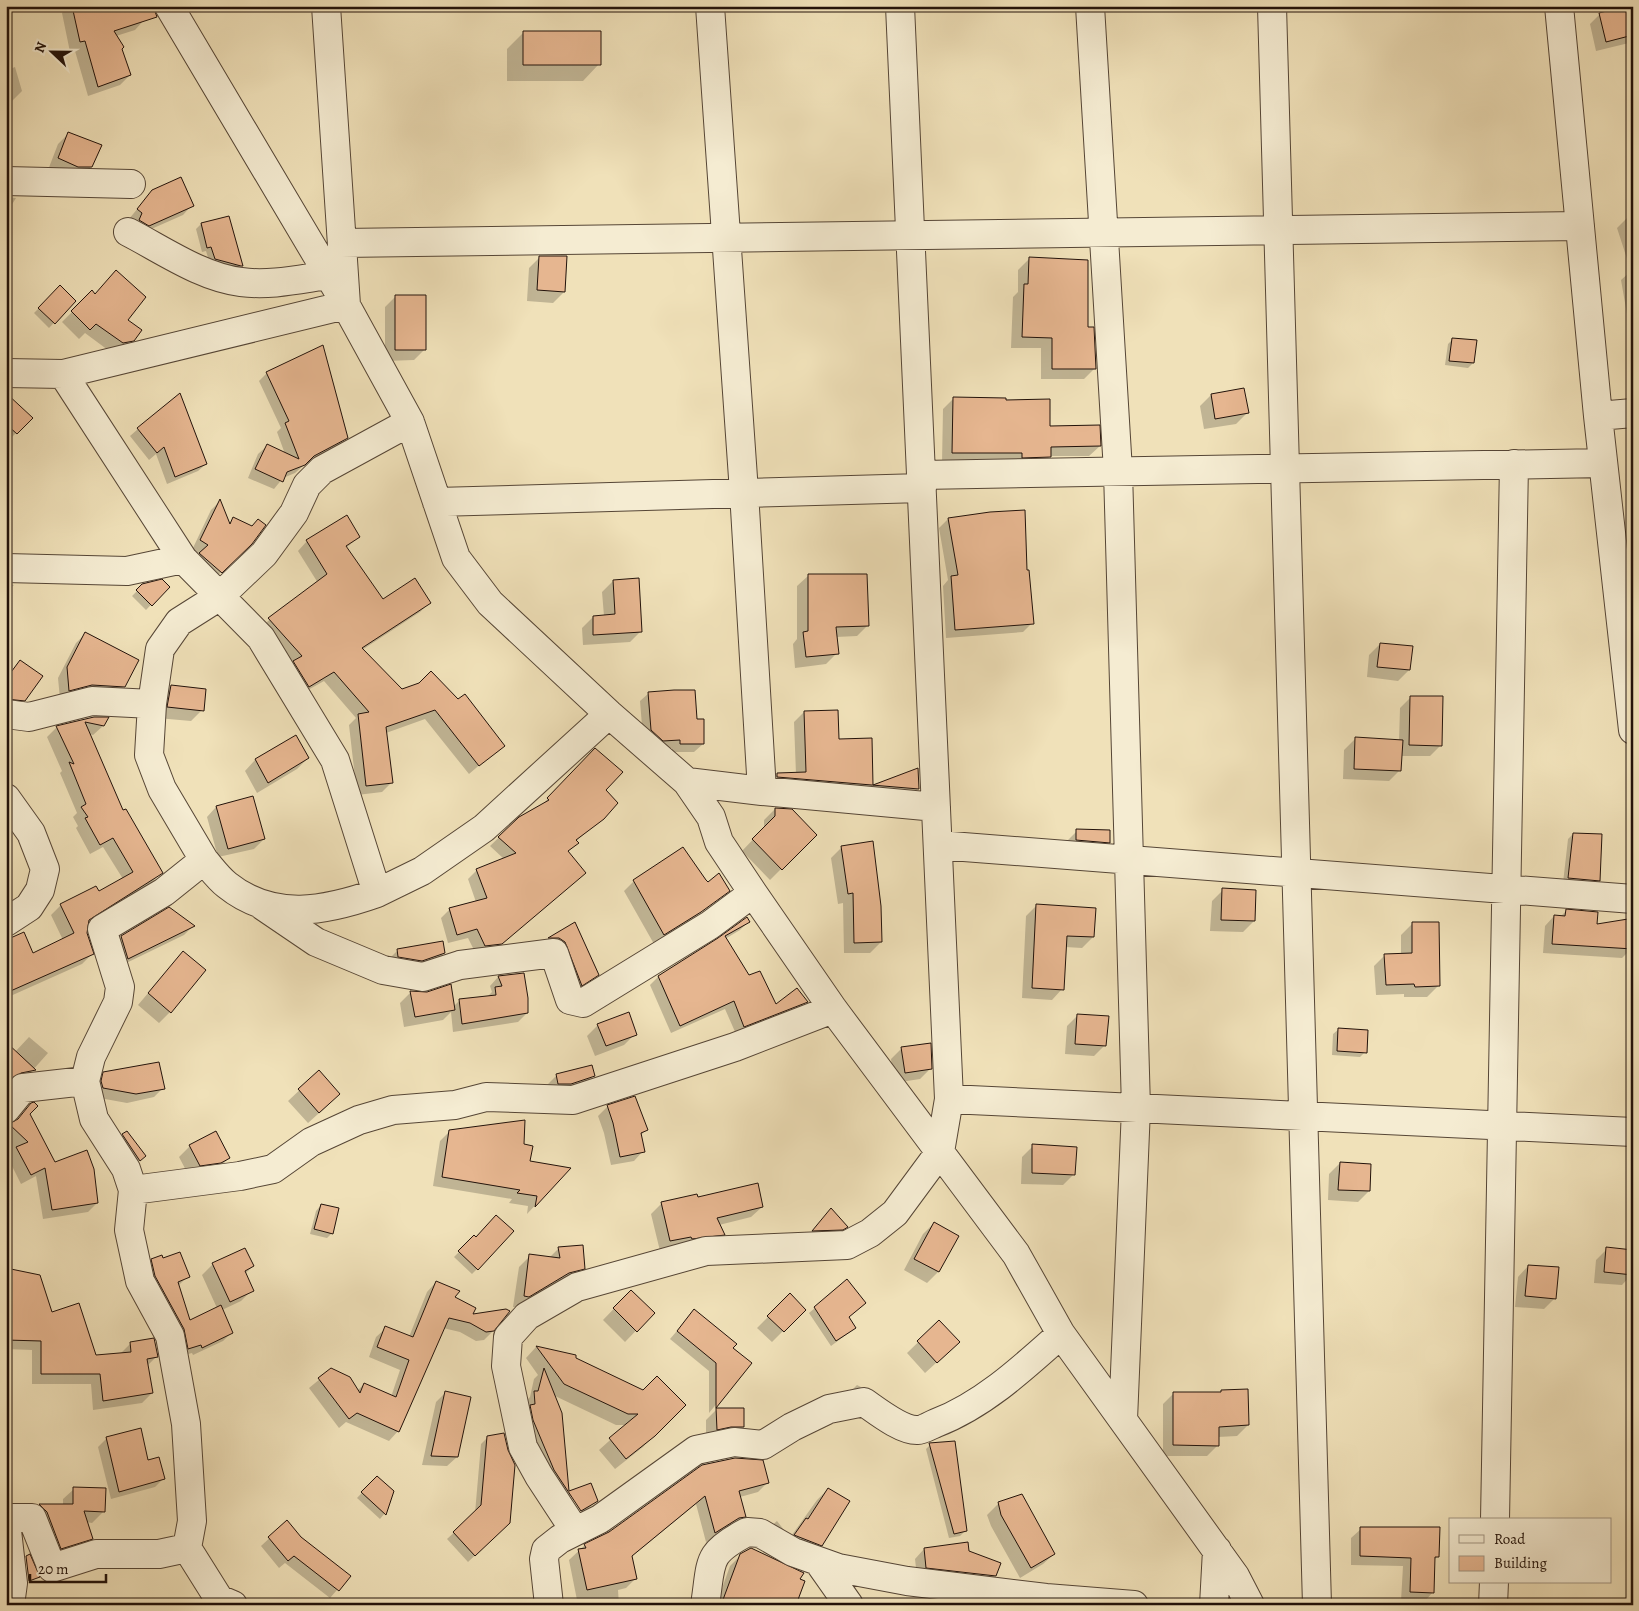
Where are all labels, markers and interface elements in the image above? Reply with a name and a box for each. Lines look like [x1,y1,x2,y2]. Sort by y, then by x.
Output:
north arrow [28,28,78,78]
text: N [30,39,51,56]
legend [1449,1518,1612,1584]
text: Road [1494,1529,1526,1549]
scale bar [30,1551,106,1583]
text: Building [1494,1553,1547,1573]
text: 20 m [38,1559,69,1579]

